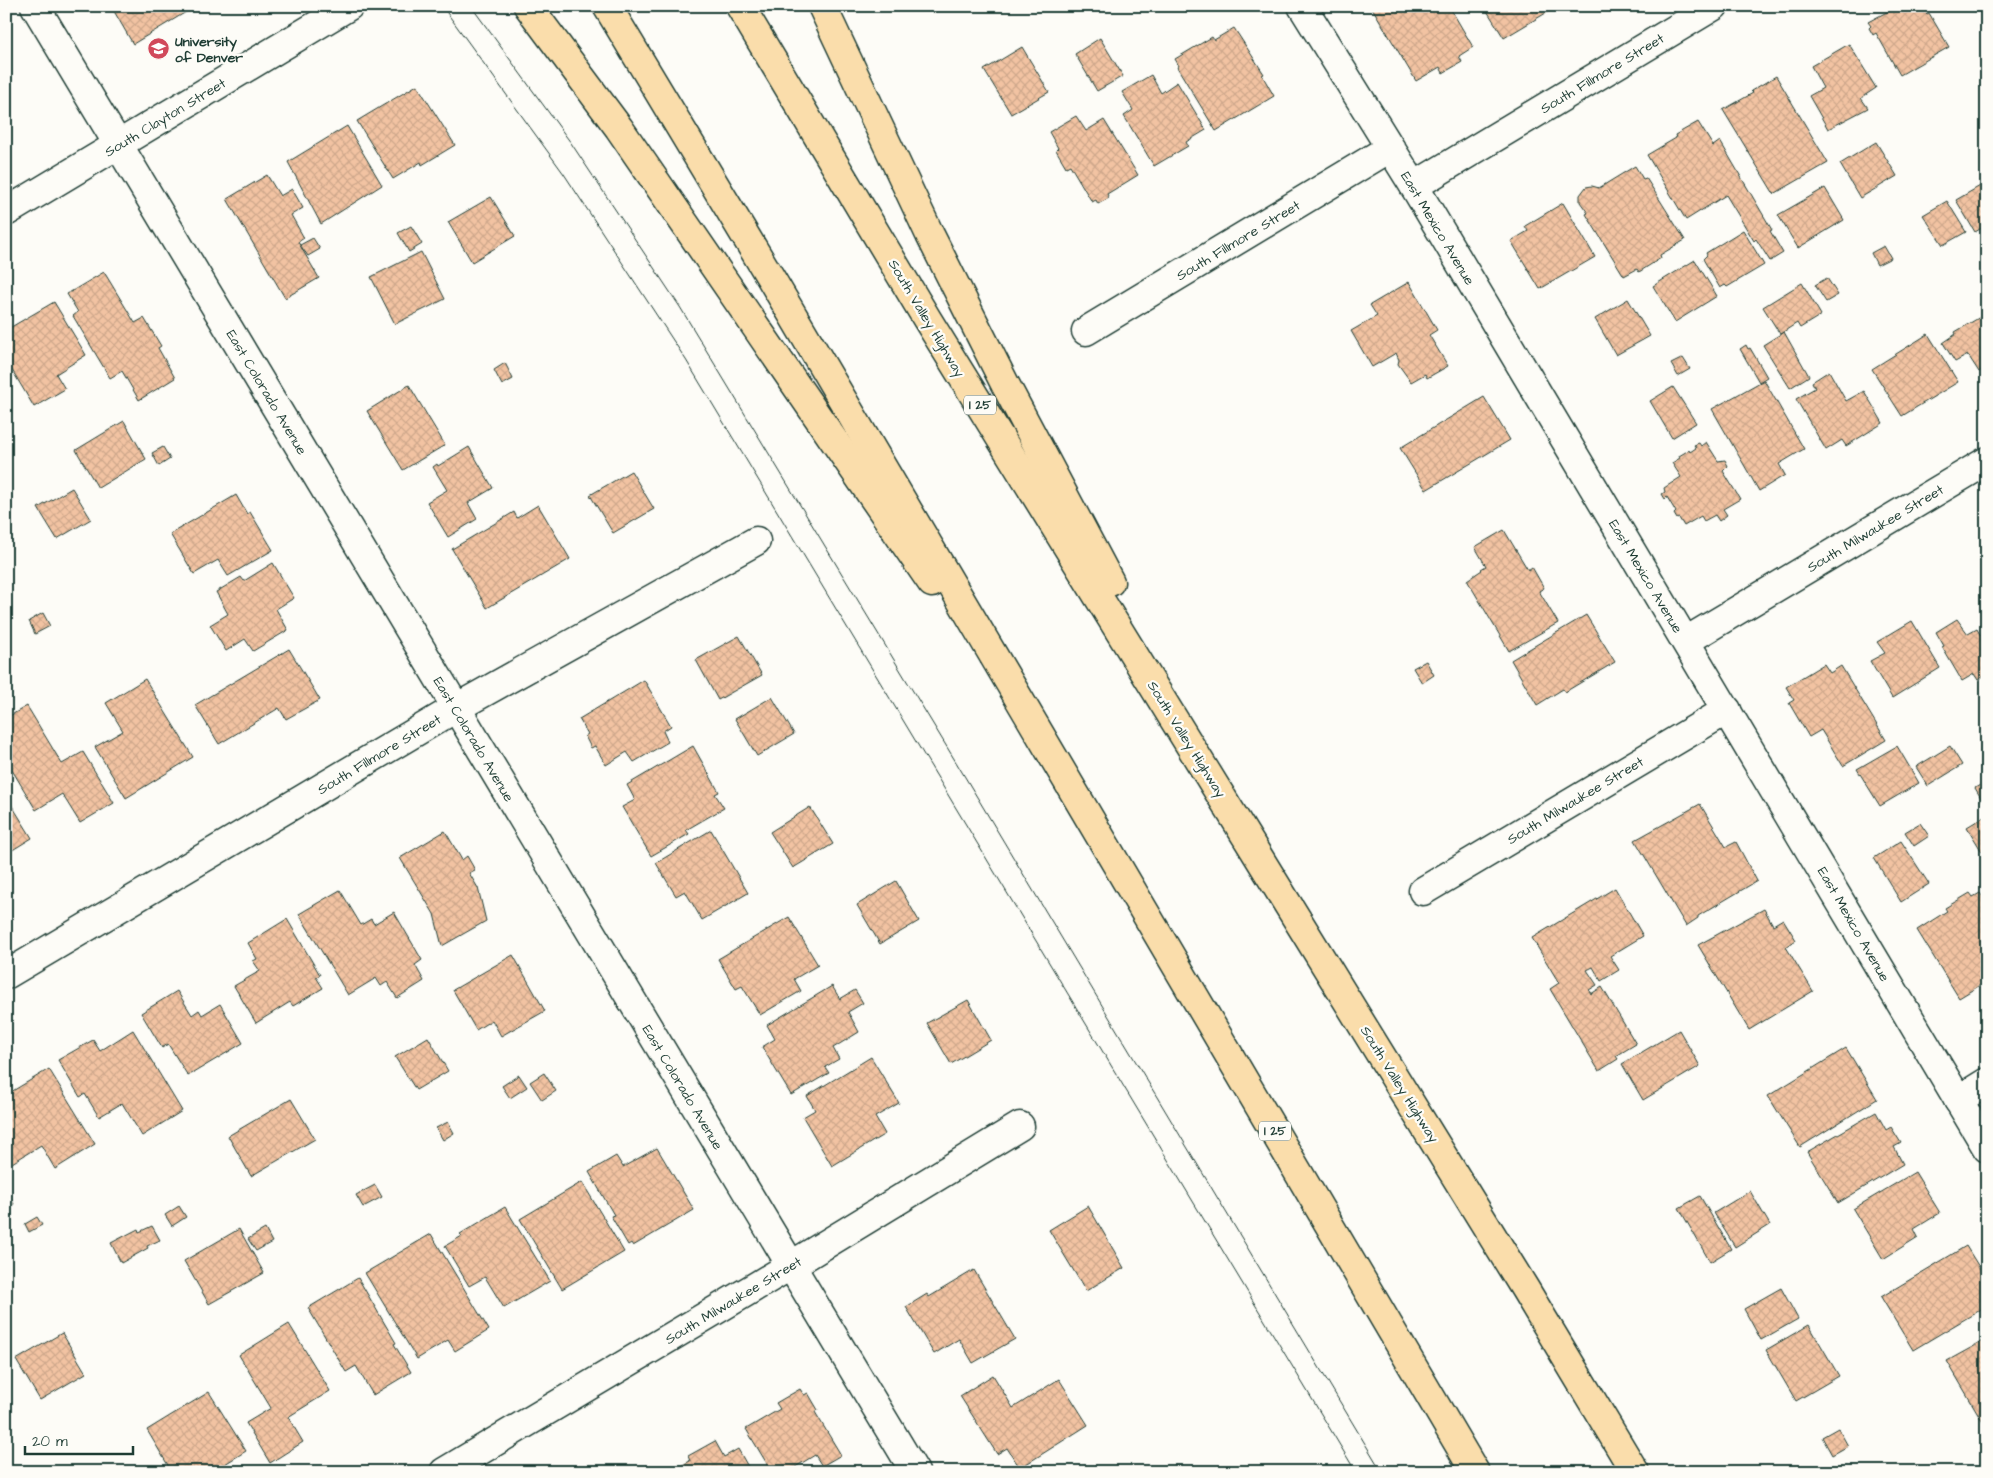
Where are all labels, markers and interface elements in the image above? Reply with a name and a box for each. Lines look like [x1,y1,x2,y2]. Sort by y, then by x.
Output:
street label: South Fillmore Street [1537,29,1668,119]
place label: University of Denver [175,32,243,68]
school or university icon: University of Denver [147,37,171,61]
street label: South Clayton Street [101,73,230,162]
street label: East Mexico Avenue [1395,168,1479,289]
street label: South Fillmore Street [1173,196,1304,286]
street label: South Valley Highway [883,256,969,381]
street label: East Colorado Avenue [221,326,312,459]
road number: I 25 [964,396,996,414]
street label: South Milwaukee Street [1803,480,1948,578]
street label: East Mexico Avenue [1603,516,1687,637]
street label: East Colorado Avenue [428,673,519,806]
street label: South Valley Highway [1142,677,1230,802]
street label: South Fillmore Street [314,710,445,800]
street label: South Milwaukee Street [1503,752,1648,850]
street label: East Mexico Avenue [1812,863,1894,986]
street label: East Colorado Avenue [637,1021,728,1154]
street label: South Valley Highway [1355,1022,1443,1147]
road number: I 25 [1259,1122,1291,1140]
street label: South Milwaukee Street [661,1252,806,1350]
scale bar [25,1423,132,1455]
text: 20 m [32,1431,68,1452]

